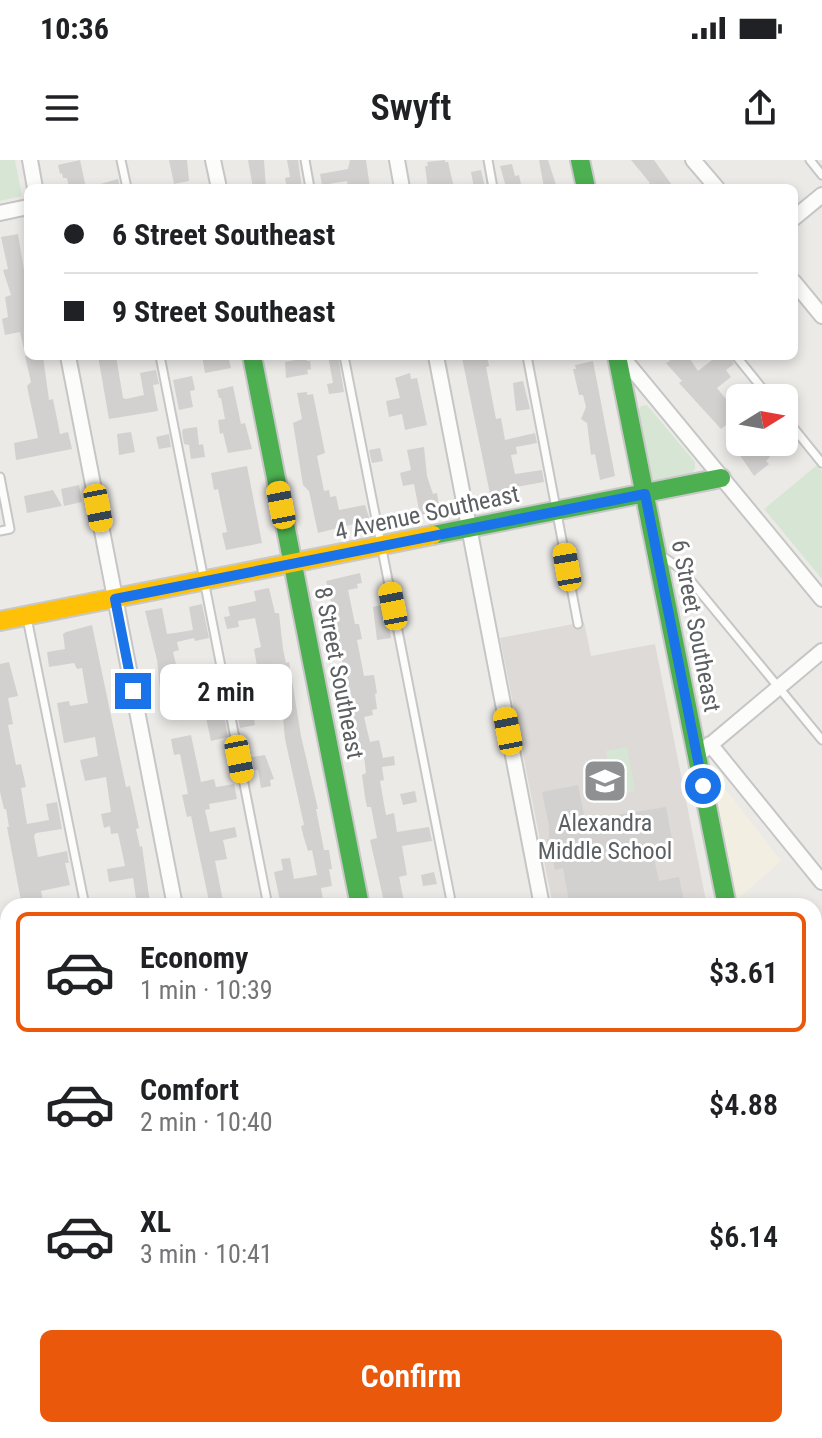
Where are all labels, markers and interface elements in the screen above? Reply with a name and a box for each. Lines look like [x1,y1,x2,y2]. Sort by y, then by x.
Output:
text: 10:36 [40,11,109,46]
icon: menu [40,86,84,130]
icon: share [738,86,782,130]
text: Swyft [371,87,451,129]
text: 6 Street Southeast [112,217,335,252]
text: 9 Street Southeast [112,294,335,329]
north arrow [726,384,798,456]
map controls [726,384,798,456]
car [265,479,297,531]
street label: 4 Avenue Southeast [332,480,522,546]
car [82,482,114,534]
street label: 6 Street Southeast [666,538,726,714]
car [551,541,583,593]
car [377,580,409,632]
street label: 8 Street Southeast [309,585,369,761]
callout: 2 min [161,663,293,719]
route end [115,673,151,709]
text: 2 min [197,677,255,707]
car [492,705,524,757]
car [223,733,255,785]
school or university icon: Alexandra Middle School [581,757,629,805]
route start [685,768,721,804]
place label: Alexandra Middle School [538,809,672,865]
icon: car [44,936,116,1008]
text: Economy [140,940,248,975]
text: $3.61 [709,955,778,990]
text: 1 min · 10:39 [140,975,273,1005]
icon: car [44,1068,116,1140]
text: Comfort [140,1072,239,1107]
text: $4.88 [709,1087,778,1122]
text: 2 min · 10:40 [140,1107,273,1137]
icon: car [44,1200,116,1272]
text: XL [140,1204,171,1239]
text: $6.14 [709,1219,778,1254]
text: 3 min · 10:41 [140,1239,273,1269]
button: Confirm [40,1330,782,1422]

